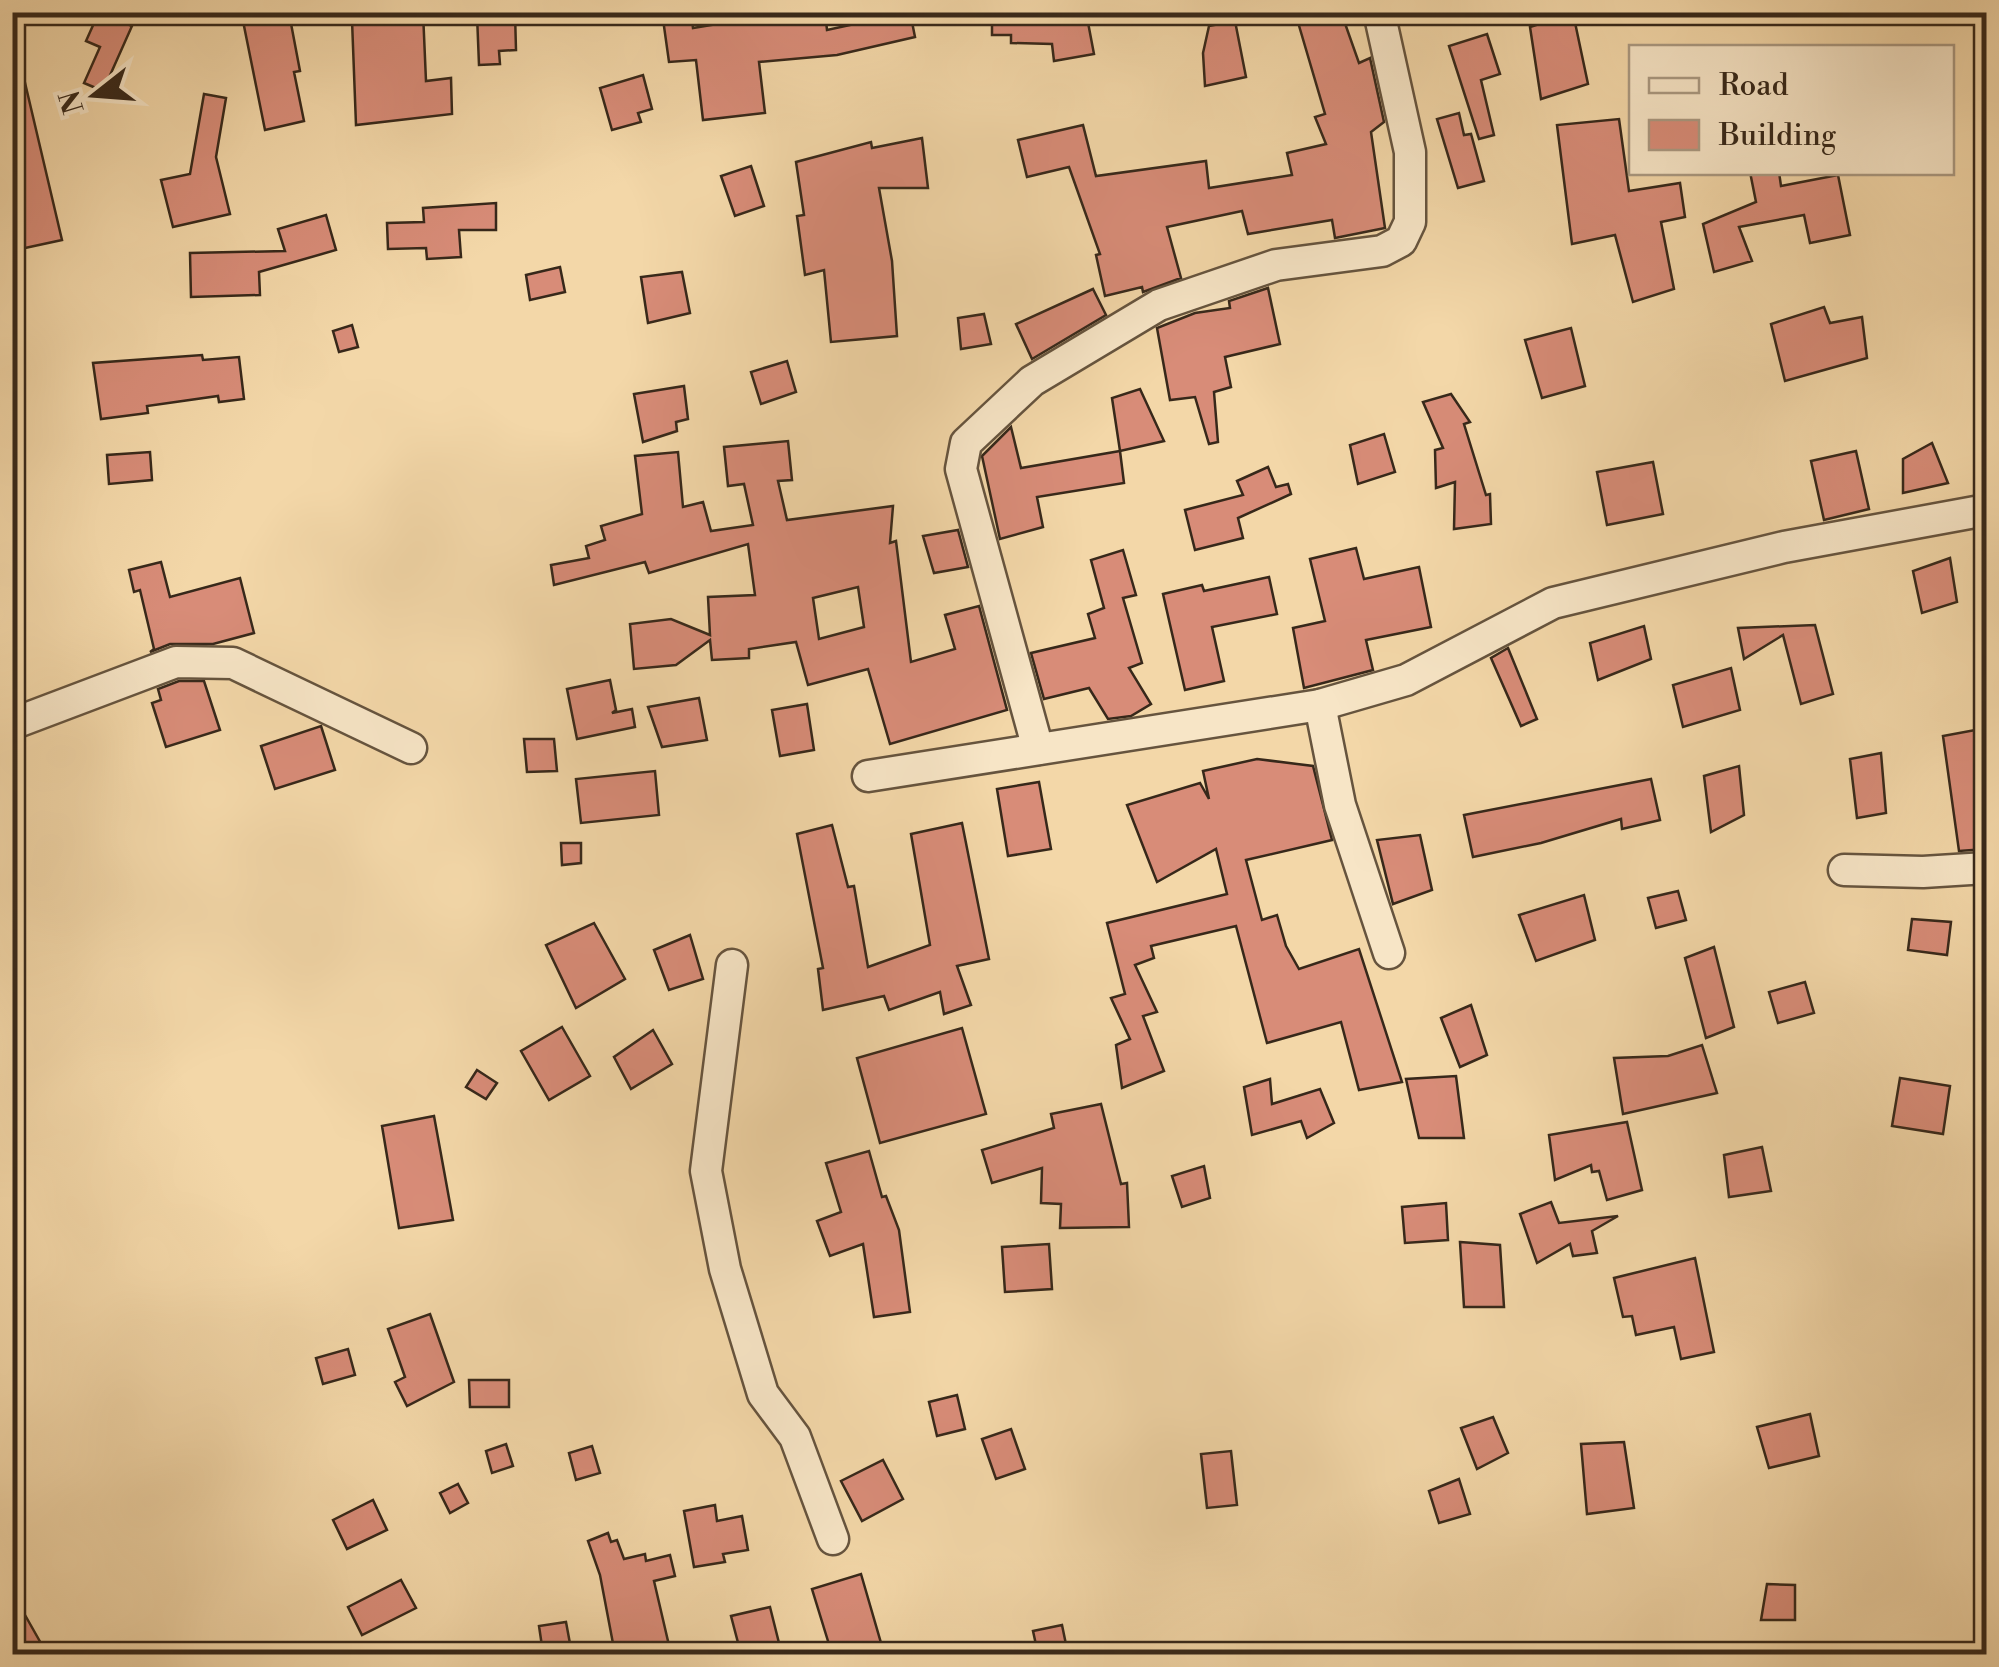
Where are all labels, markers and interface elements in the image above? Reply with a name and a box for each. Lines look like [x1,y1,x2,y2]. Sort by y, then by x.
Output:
north arrow [45,45,145,145]
legend [1629,45,1954,175]
text: Road [1719,67,1789,105]
text: N [53,86,93,118]
text: Building [1718,117,1837,155]

